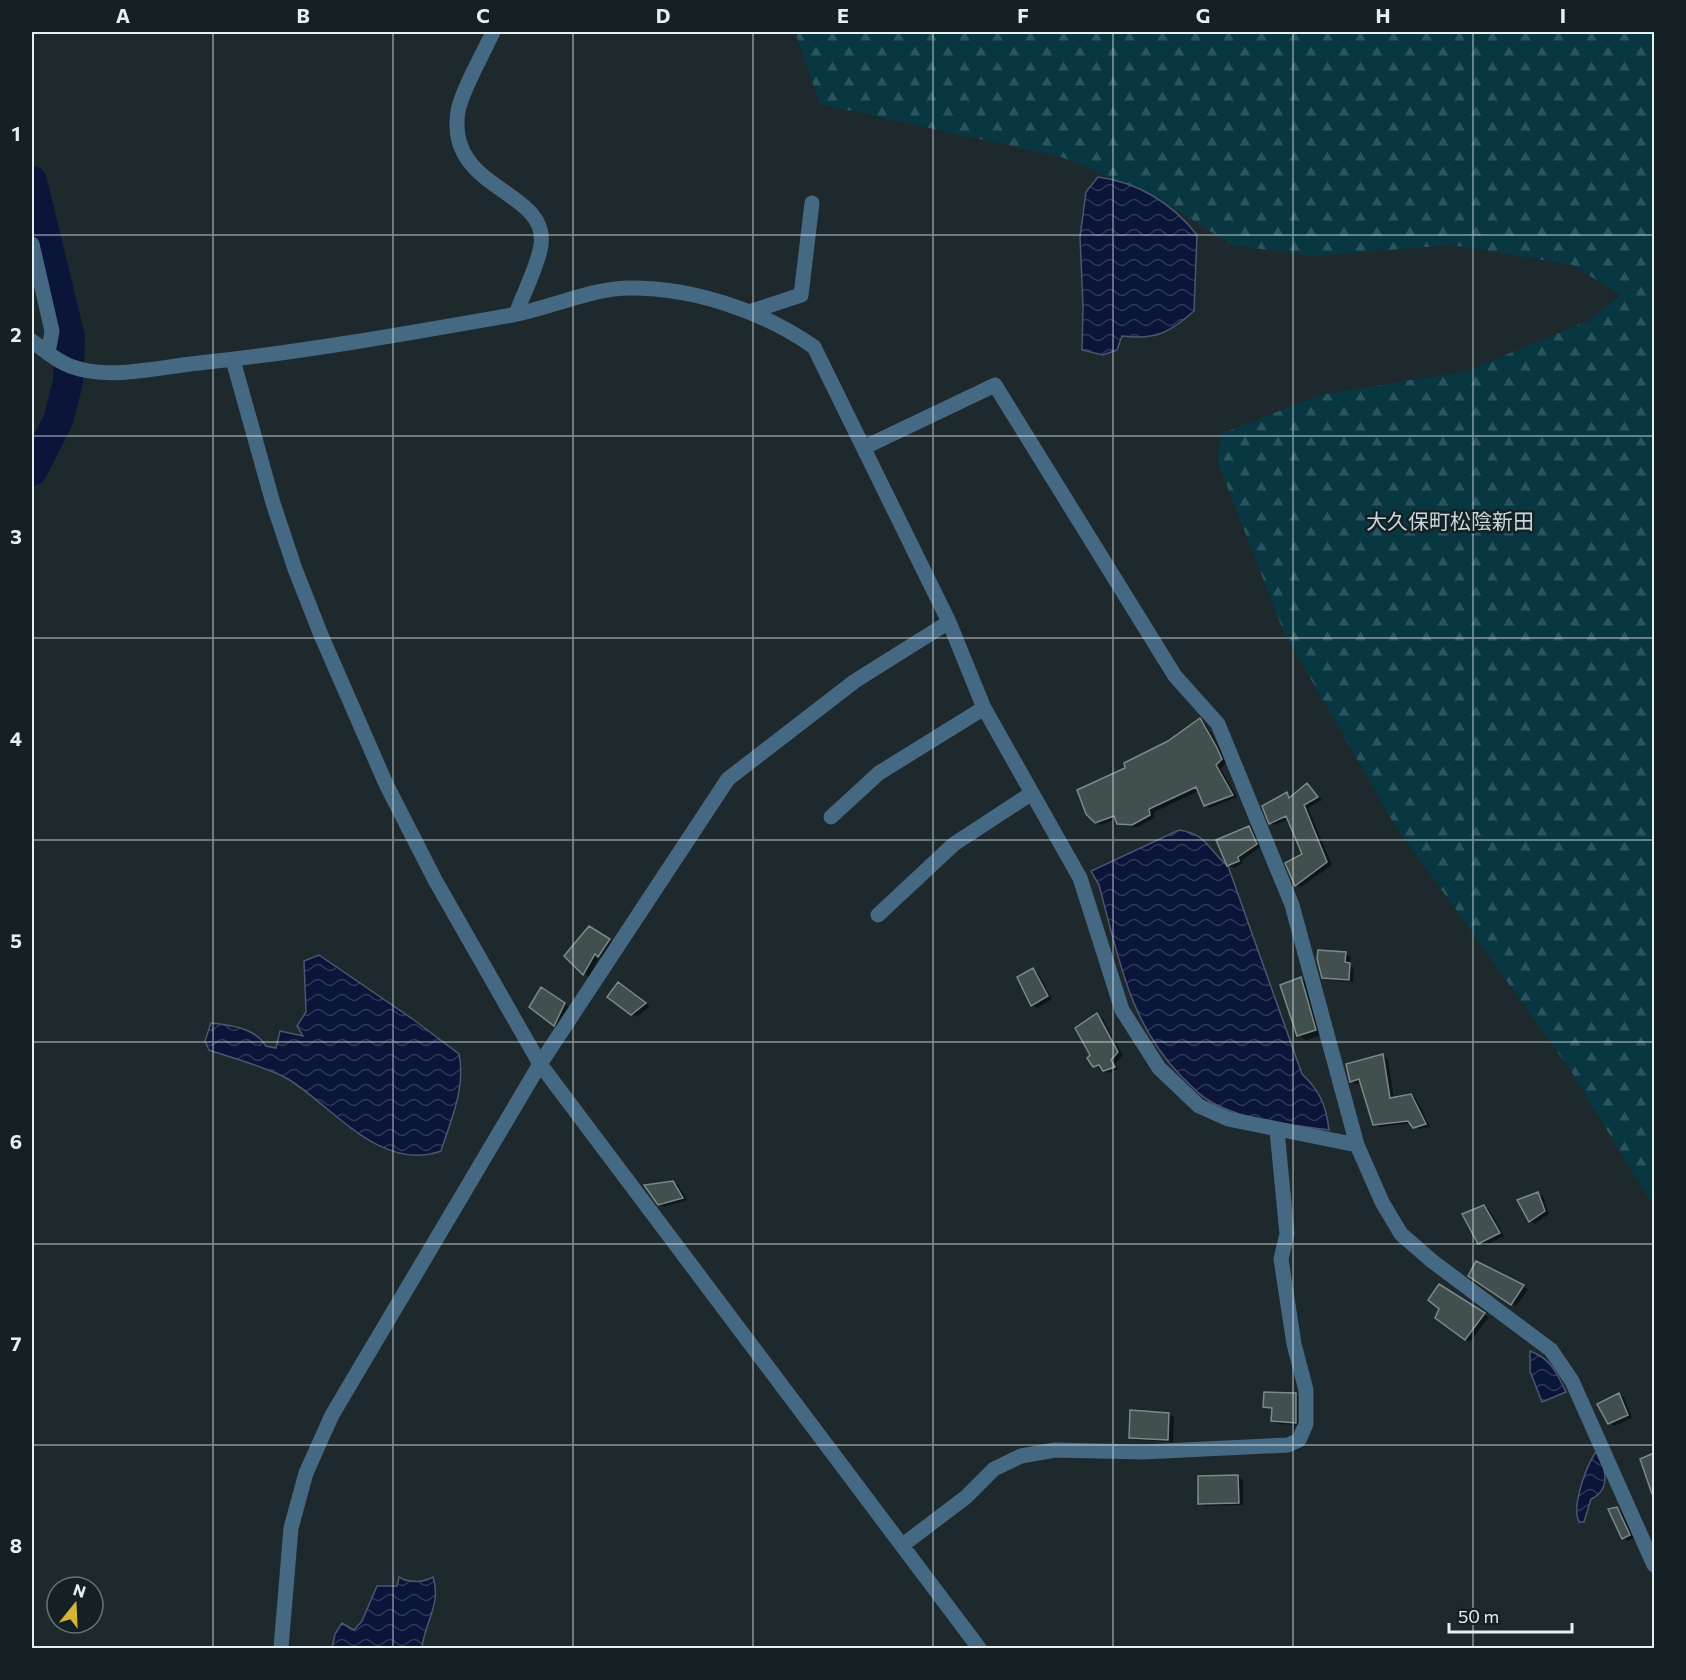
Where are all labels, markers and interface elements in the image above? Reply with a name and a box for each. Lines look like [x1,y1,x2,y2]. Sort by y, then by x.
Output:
text: A [116,3,130,27]
text: B [296,3,310,27]
text: C [476,3,490,27]
text: D [656,3,670,27]
text: E [837,3,849,27]
text: F [1017,3,1029,27]
text: G [1196,3,1210,27]
text: H [1376,3,1391,27]
text: I [1560,3,1566,27]
text: 1 [11,121,21,145]
text: 2 [10,322,22,346]
district label: 大久保町松陰新田 [1366,508,1534,533]
text: 3 [10,524,22,548]
text: 4 [10,726,22,750]
text: 5 [10,928,22,952]
text: 6 [10,1129,22,1153]
text: 7 [11,1331,22,1355]
text: 8 [10,1533,22,1557]
north arrow [45,1575,105,1635]
text: N [71,1579,88,1601]
scale bar [1449,1596,1572,1634]
text: 50 m [1458,1605,1499,1627]

